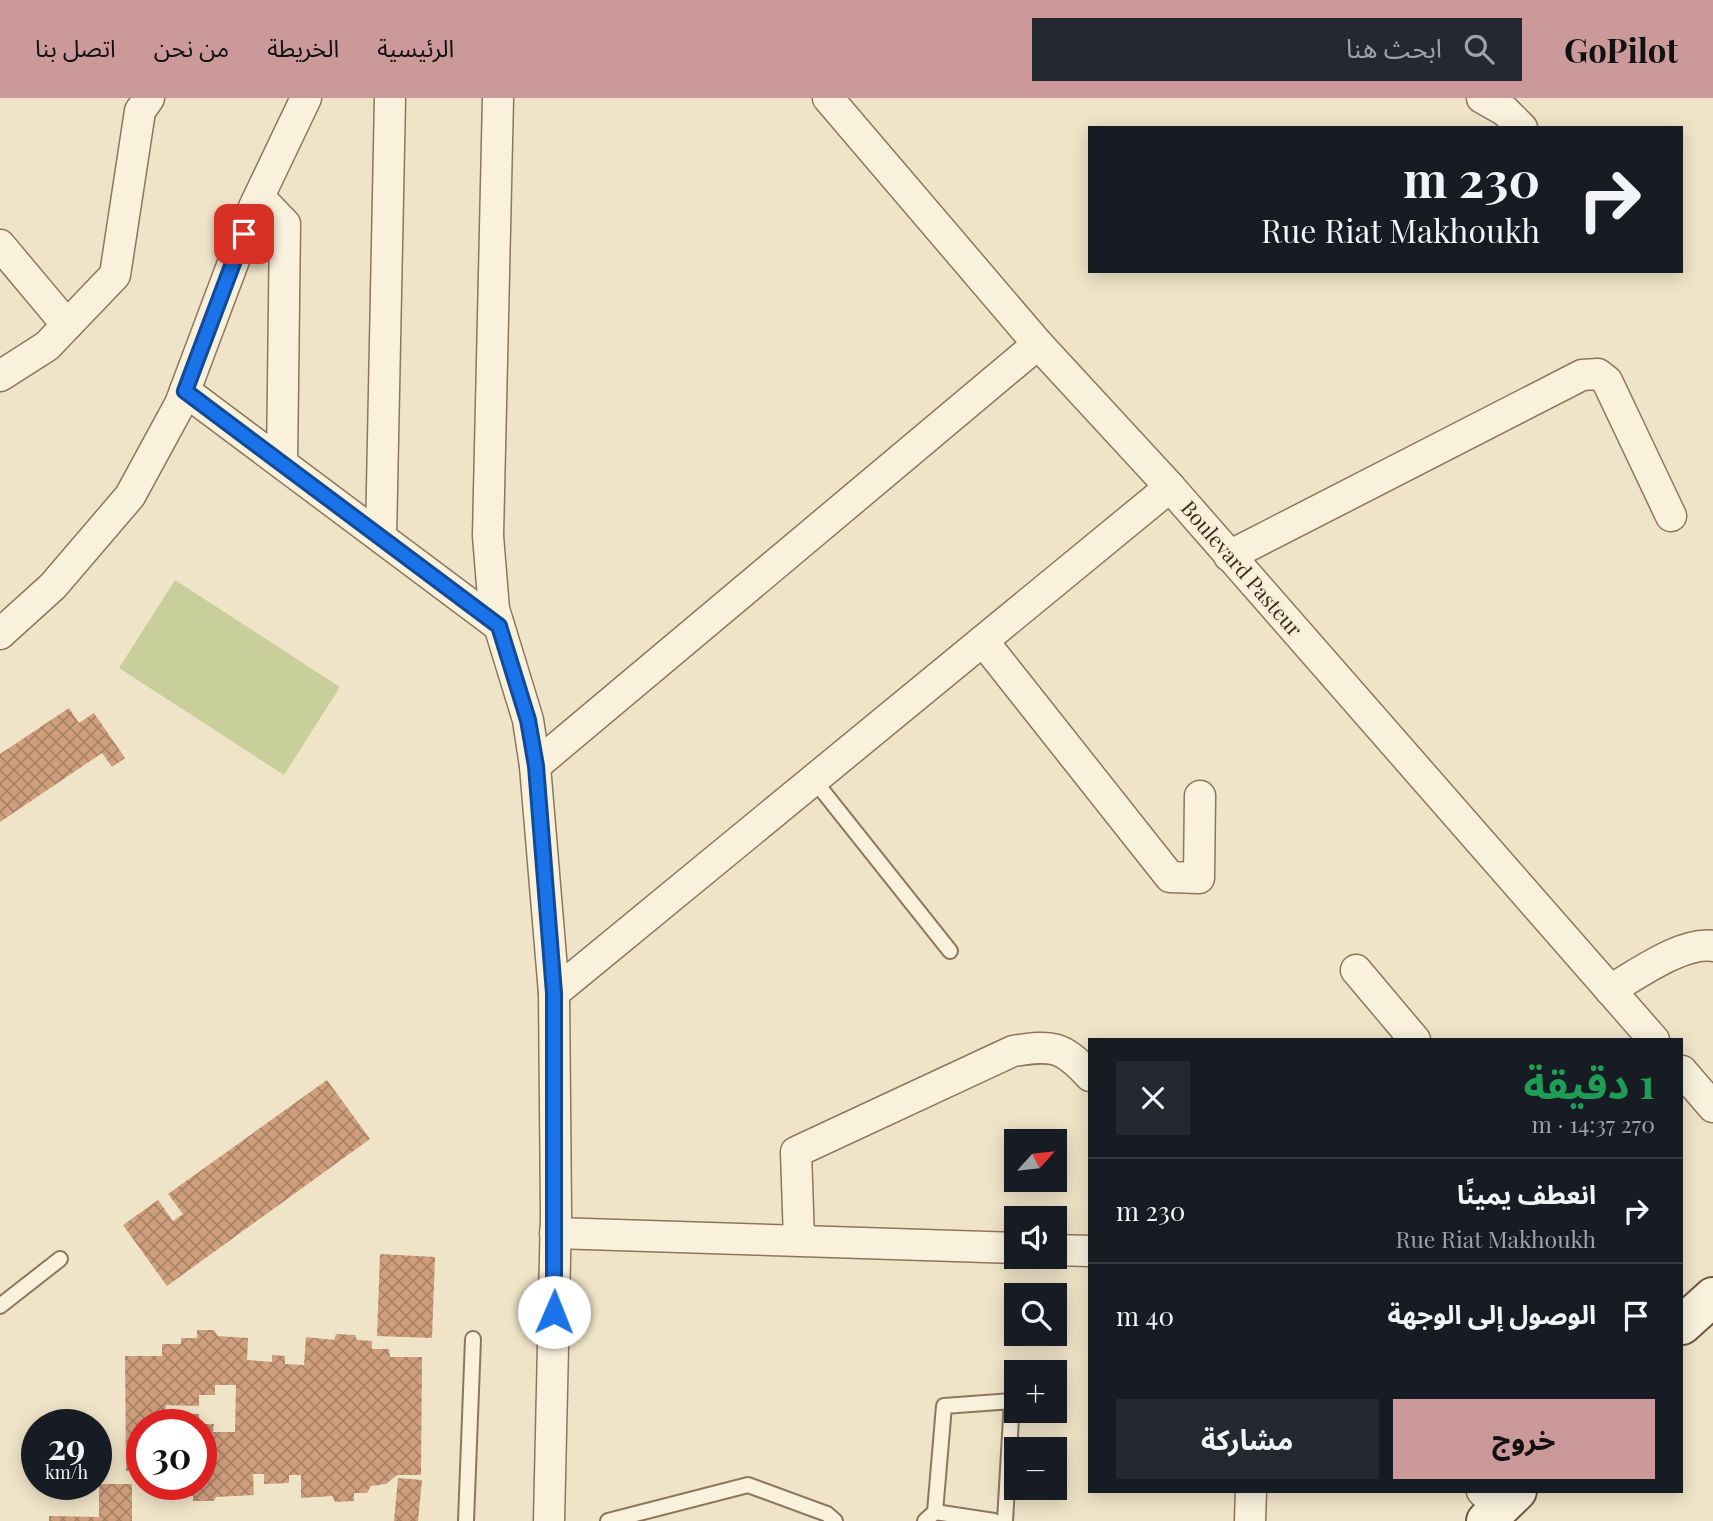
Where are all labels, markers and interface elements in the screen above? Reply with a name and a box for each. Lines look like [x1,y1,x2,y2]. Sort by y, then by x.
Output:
search box [1032,18,1522,81]
text: GoPilot [1564,27,1678,71]
text: ابحث هنا [1346,30,1442,65]
icon: search [1460,30,1498,68]
text: اتصل بنا [35,31,116,63]
text: من نحن [154,31,229,63]
text: الخريطة [267,31,339,63]
text: الرئيسية [377,31,454,63]
text: 230 m [1403,145,1540,210]
icon: right [1564,154,1655,245]
pin [214,204,274,264]
text: Rue Riat Makhoukh [1261,208,1540,251]
icon: arrive [225,215,263,253]
street label: Boulevard Pasteur [1176,494,1310,642]
text: 1 دقيقة [1523,1054,1655,1110]
button: close [1116,1061,1190,1135]
text: 270 m · 14:37 [1531,1108,1655,1139]
north arrow [1004,1129,1068,1192]
map controls [1004,1129,1067,1500]
text: انعطف يمينًا [1457,1176,1596,1211]
icon: right [1617,1192,1655,1230]
text: 230 m [1116,1193,1185,1228]
button: sound [1004,1206,1067,1269]
text: Rue Riat Makhoukh [1395,1223,1596,1254]
position arrow [517,1275,591,1349]
button: search [1004,1283,1067,1346]
text: الوصول إلى الوجهة [1388,1296,1596,1331]
icon: arrive [1617,1297,1655,1335]
text: 40 m [1116,1298,1174,1333]
button: + [1004,1360,1067,1423]
button: مشاركة [1116,1399,1379,1479]
button: خروج [1393,1399,1655,1479]
speed limit sign: 30 [126,1409,217,1500]
text: 29 [48,1422,85,1469]
button: − [1004,1437,1067,1500]
text: km/h [45,1460,88,1484]

